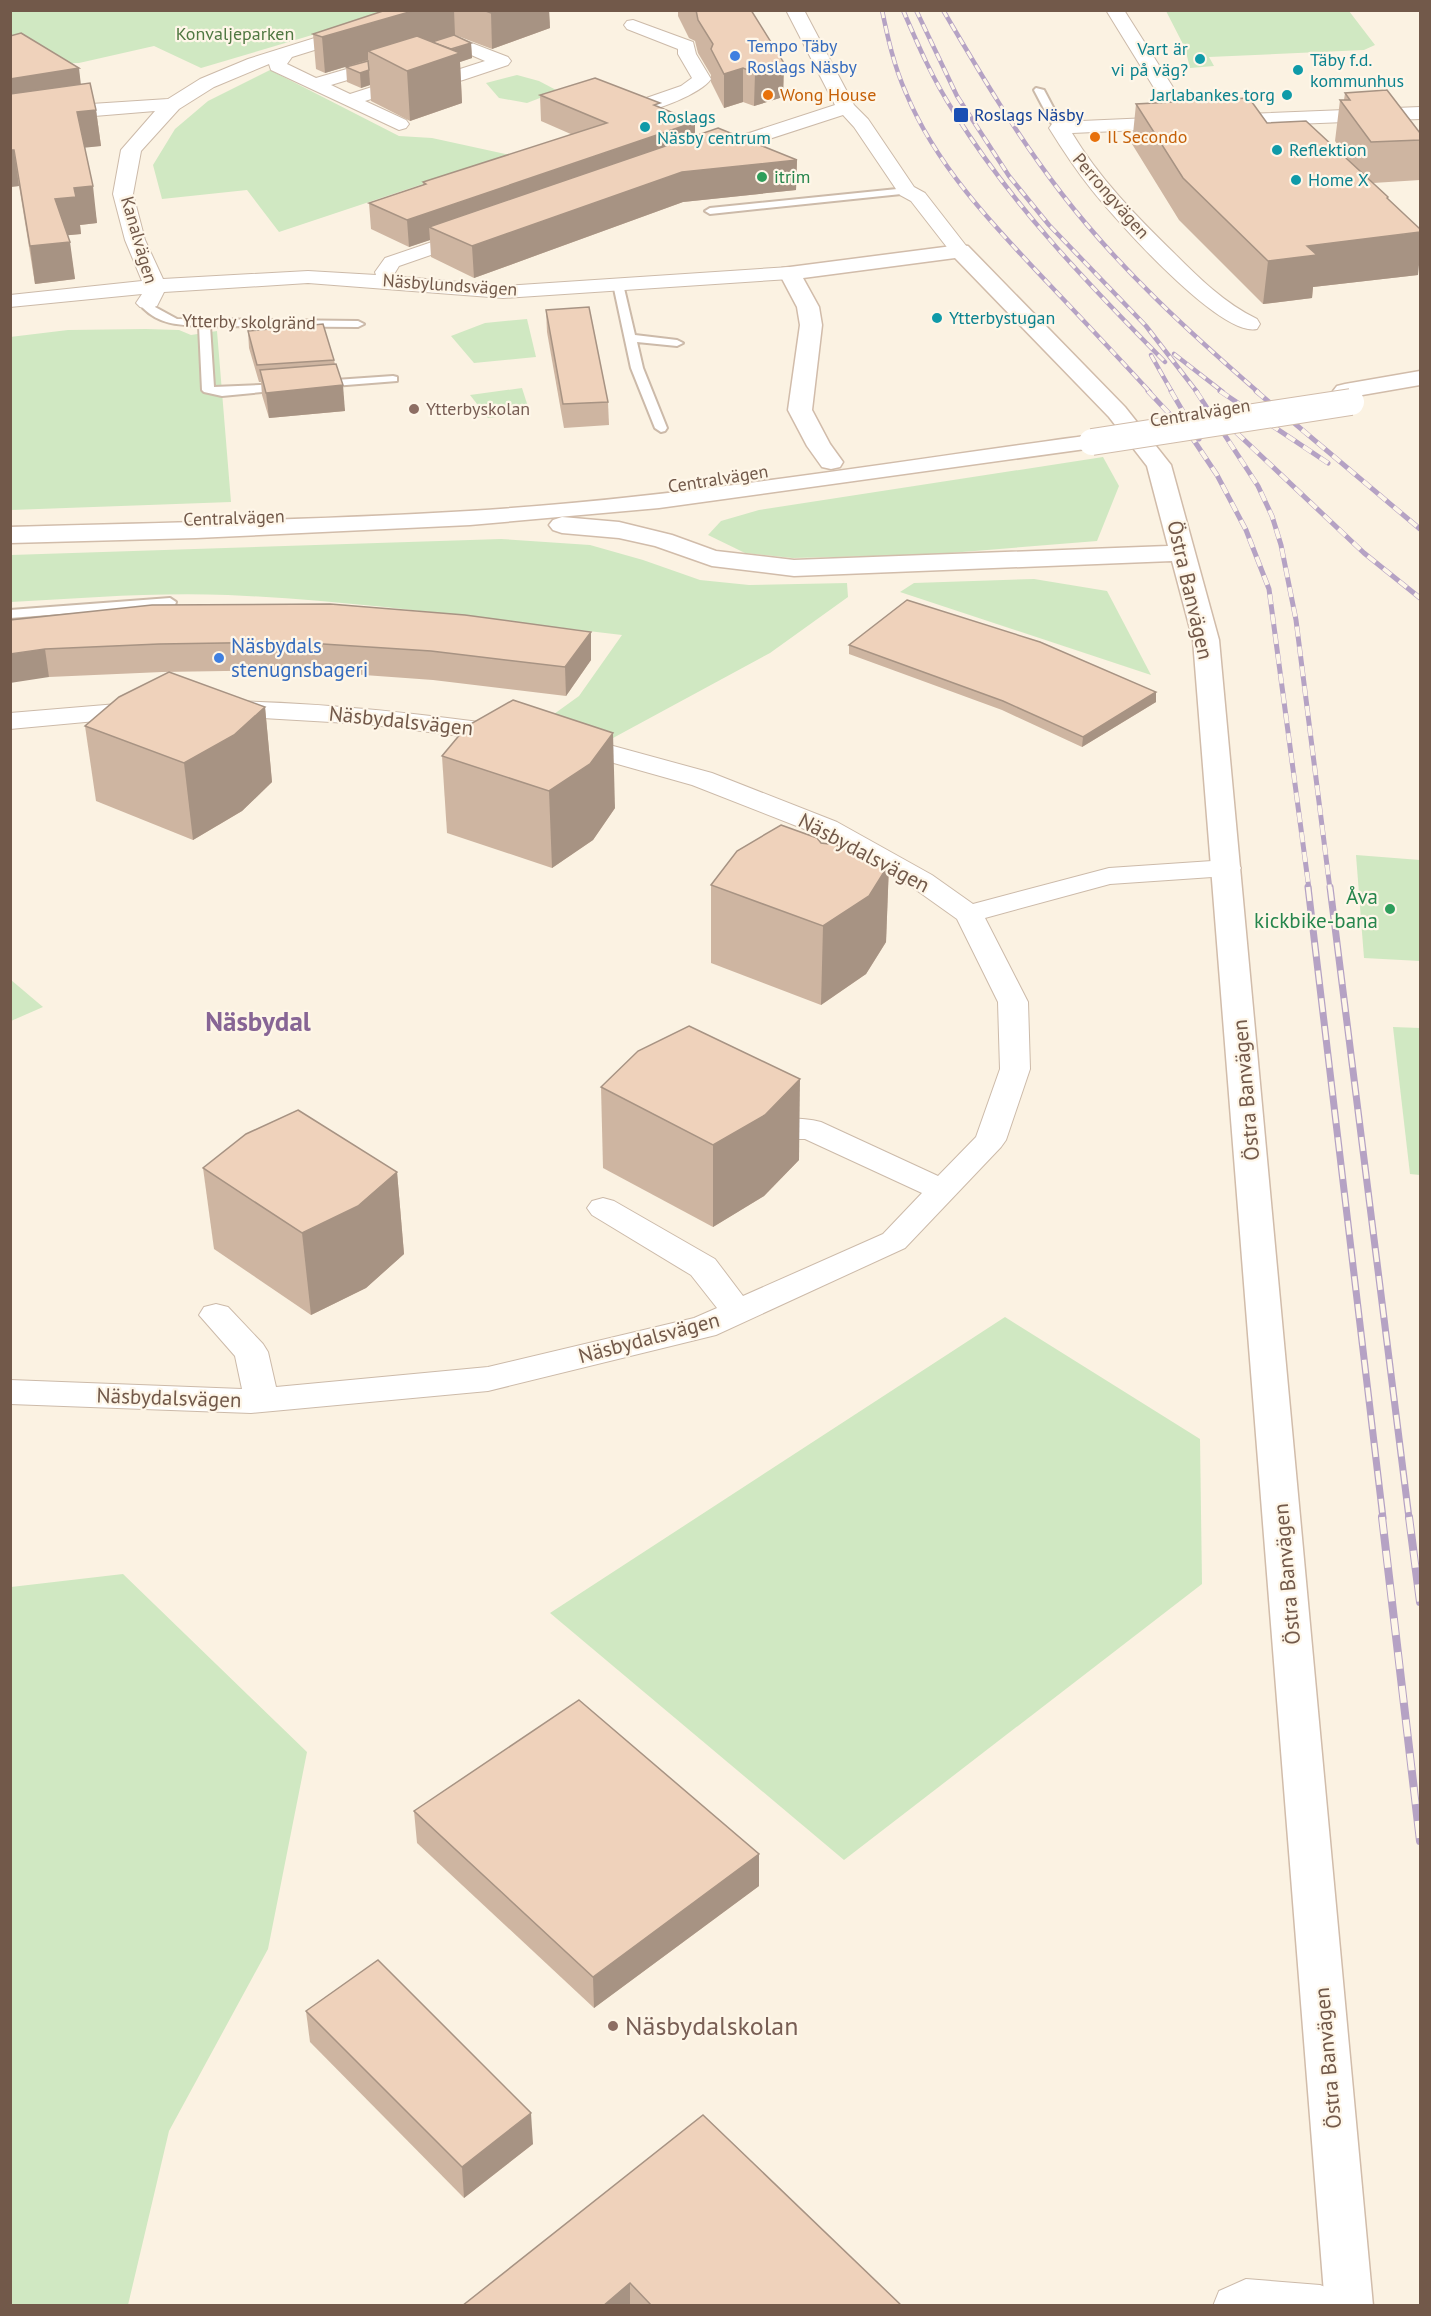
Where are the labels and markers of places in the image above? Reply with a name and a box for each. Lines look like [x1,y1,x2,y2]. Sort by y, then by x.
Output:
place label: Tempo Täby Roslags Näsby [747,34,857,78]
place label: Vart är vi på väg? [1111,37,1188,81]
place label: Täby f.d. kommunhus [1310,48,1404,92]
marker: Tempo Täby Roslags Näsby [728,49,742,63]
marker: Vart är vi på väg? [1193,52,1207,66]
marker: Täby f.d. kommunhus [1291,63,1305,77]
place label: Wong House [780,83,876,106]
place label: Jarlabankes torg [1150,83,1275,106]
marker: Wong House [761,88,775,102]
marker: Jarlabankes torg [1280,88,1294,102]
place label: Roslags Näsby [974,103,1084,126]
place label: Roslags Näsby centrum [657,105,771,149]
marker: Roslags Näsby [952,106,970,124]
marker: Roslags Näsby centrum [638,120,652,134]
place label: Il Secondo [1107,125,1187,148]
marker: Il Secondo [1088,130,1102,144]
place label: Reflektion [1289,138,1367,161]
marker: Reflektion [1270,143,1284,157]
place label: itrim [774,165,811,188]
place label: Home X [1308,168,1369,191]
marker: itrim [755,170,769,184]
marker: Home X [1289,173,1303,187]
place label: Ytterbystugan [949,306,1055,329]
marker: Ytterbystugan [930,311,944,325]
place label: Ytterbyskolan [426,397,530,420]
marker: Ytterbyskolan [407,402,421,416]
place label: Näsbydals stenugnsbageri [231,632,368,683]
marker: Näsbydals stenugnsbageri [212,651,226,665]
place label: Åva kickbike-bana [1254,883,1378,934]
marker: Åva kickbike-bana [1383,902,1397,916]
place label: Näsbydalskolan [625,2009,798,2042]
marker: Näsbydalskolan [606,2019,620,2033]

